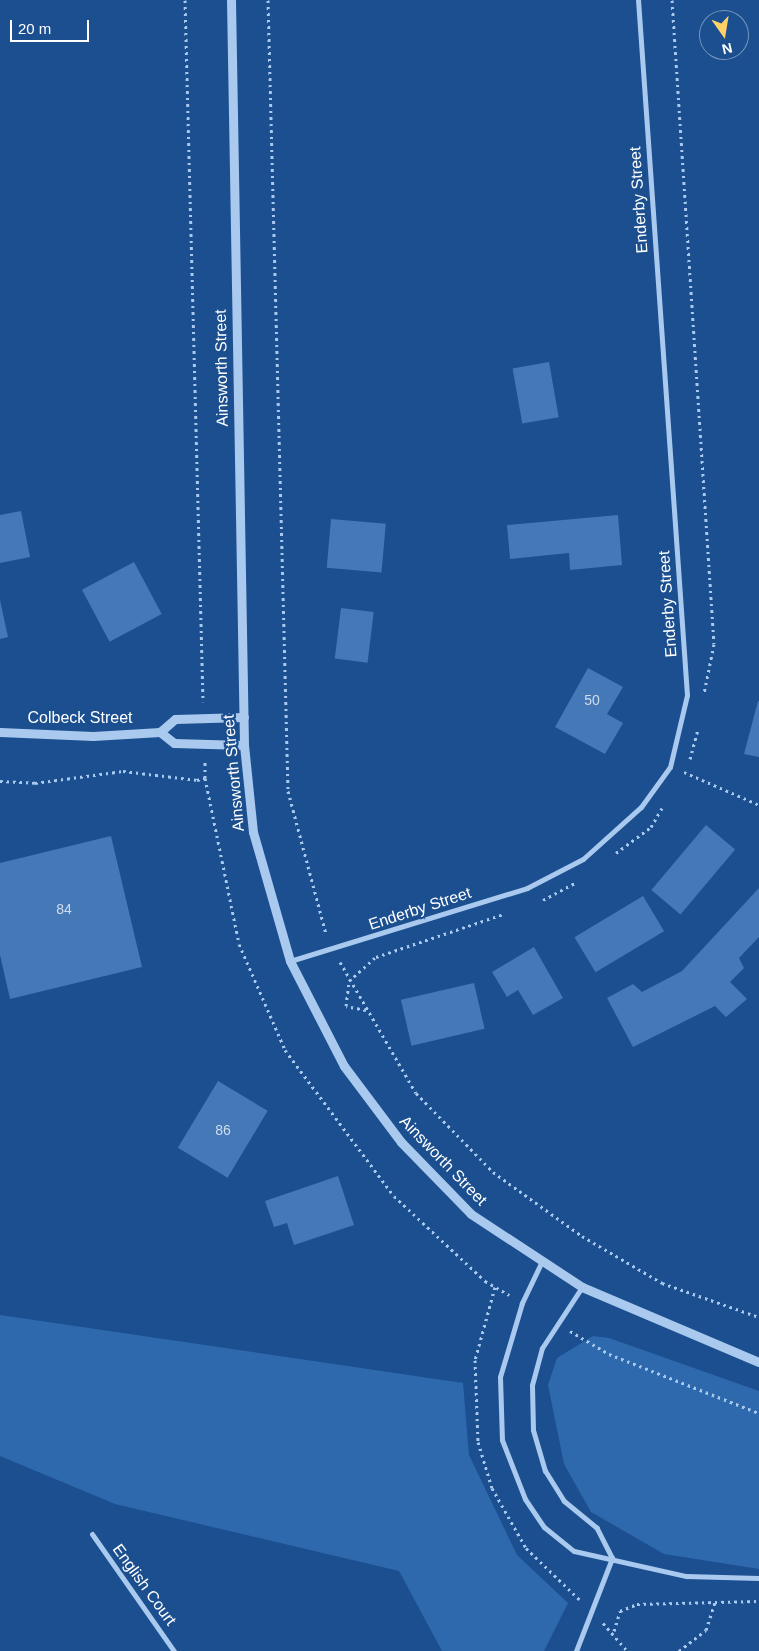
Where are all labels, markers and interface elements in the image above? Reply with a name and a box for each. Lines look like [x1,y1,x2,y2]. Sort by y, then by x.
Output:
scale bar [12,10,91,42]
north arrow [699,10,749,60]
text: 20 m [18,20,51,37]
text: N [720,40,734,58]
street label: Enderby Street [626,146,652,254]
street label: Ainsworth Street [211,309,233,427]
street label: Enderby Street [655,550,681,658]
house number: 50 [584,692,600,708]
street label: Colbeck Street [28,708,132,728]
street label: Ainsworth Street [219,714,249,832]
street label: Enderby Street [366,883,474,935]
house number: 84 [56,901,72,917]
street label: Ainsworth Street [395,1112,491,1210]
house number: 86 [215,1122,231,1138]
street label: English Court [108,1541,180,1629]

